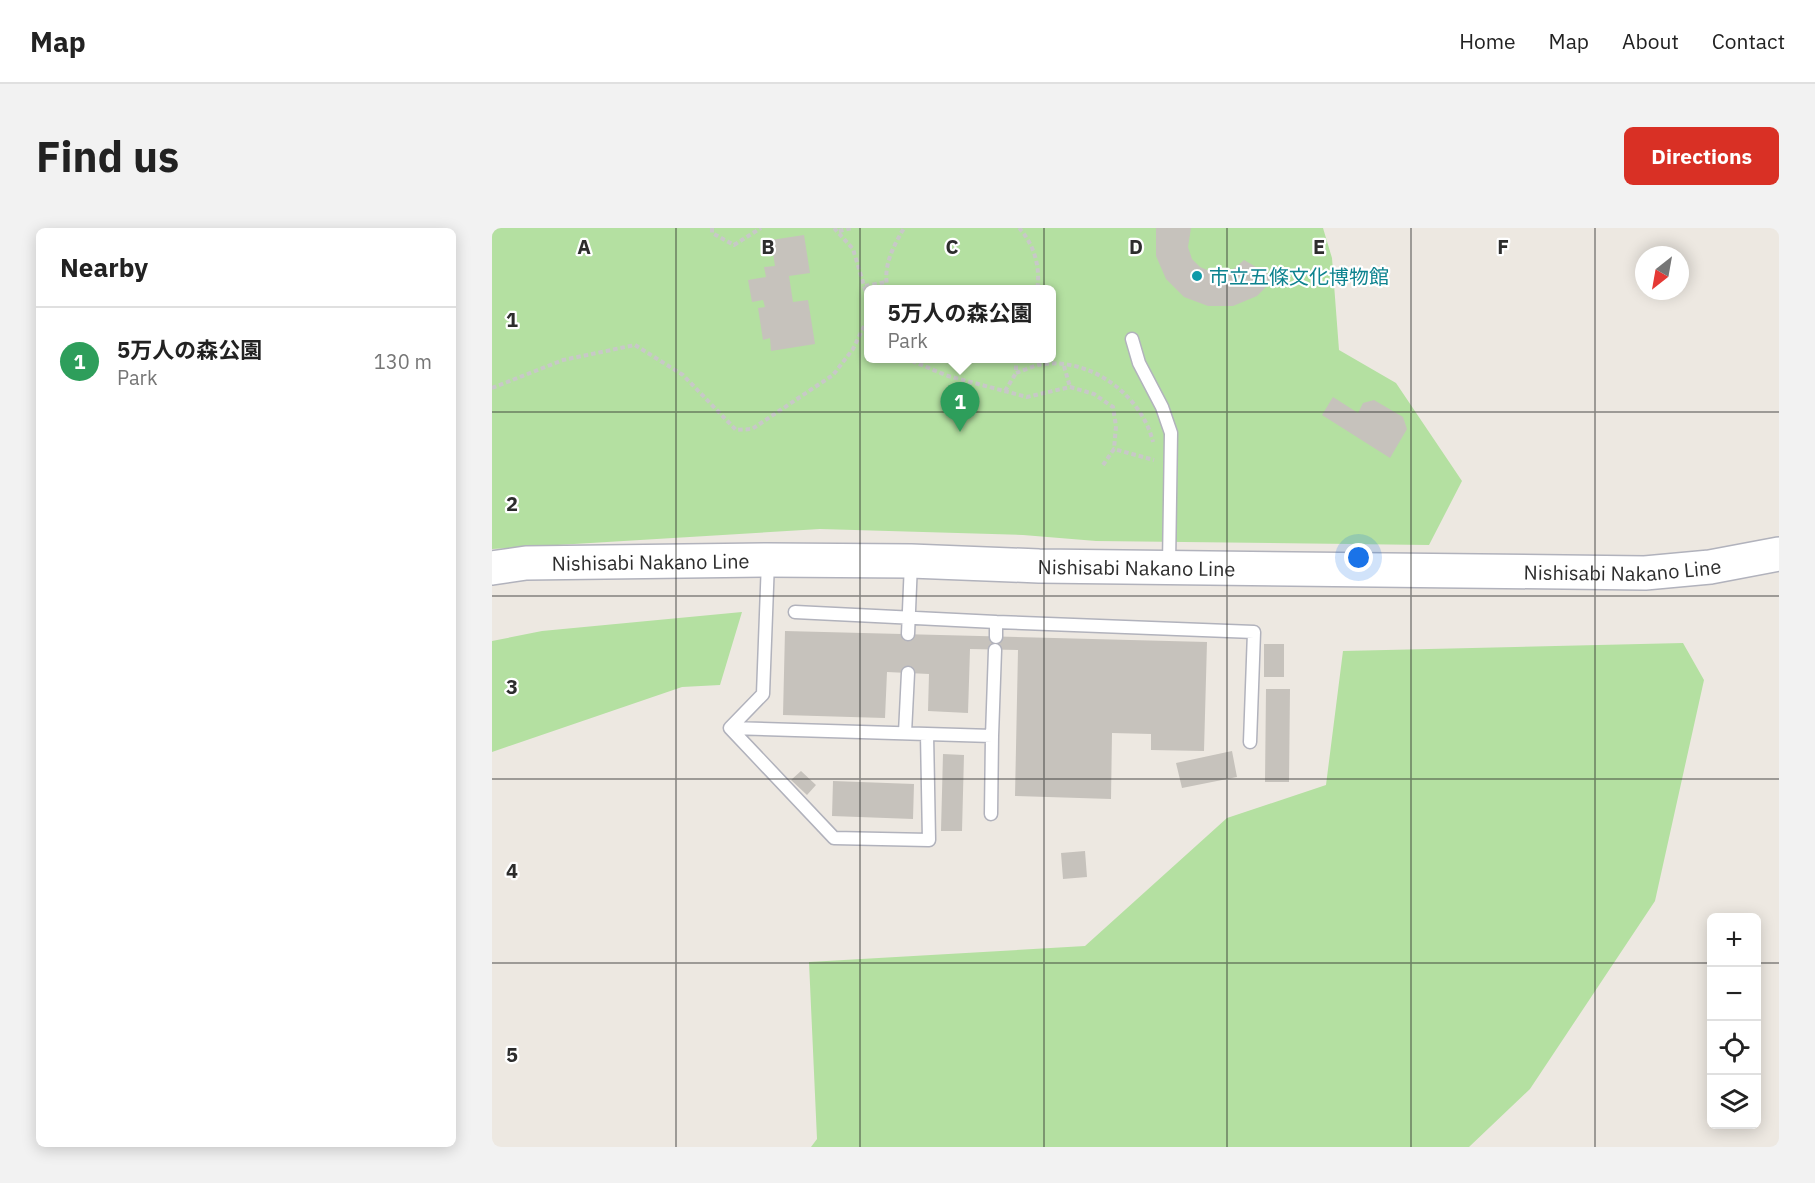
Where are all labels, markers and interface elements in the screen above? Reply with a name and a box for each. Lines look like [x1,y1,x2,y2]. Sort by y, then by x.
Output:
text: Map [30,23,86,60]
text: Home [1459,27,1516,55]
text: Map [1549,27,1589,55]
text: About [1622,27,1679,55]
text: Contact [1712,27,1785,55]
button: Directions [1624,127,1779,185]
text: Find us [36,129,179,184]
text: A [577,233,591,260]
text: B [761,233,775,260]
text: C [945,233,959,260]
text: D [1129,233,1143,260]
text: E [1313,233,1325,260]
text: F [1497,233,1509,260]
north arrow [1635,246,1689,300]
text: Nearby [60,250,148,284]
place label: 市立五條文化博物館 [1209,263,1389,290]
marker: 市立五條文化博物館 [1190,269,1204,283]
popup [864,285,1056,363]
text: 5万人の森公園 [887,298,1033,327]
text: 1 [506,306,518,333]
text: Park [887,327,928,354]
text: 5万人の森公園 [117,335,262,364]
text: 1 [74,348,86,375]
text: 130 m [374,348,432,375]
text: Park [117,364,157,391]
pin: 1 [940,382,980,432]
text: 2 [506,490,518,517]
your location [1344,543,1373,572]
street label: Nishisabi Nakano Line [552,547,750,576]
street label: Nishisabi Nakano Line [1037,552,1236,582]
street label: Nishisabi Nakano Line [1523,552,1723,587]
text: 3 [506,673,518,700]
text: 4 [506,857,518,884]
map controls [1707,913,1761,1129]
button: + [1707,913,1761,967]
button: − [1707,967,1761,1021]
button: locate [1707,1021,1761,1075]
text: 5 [506,1041,518,1068]
button: layers [1707,1075,1761,1129]

